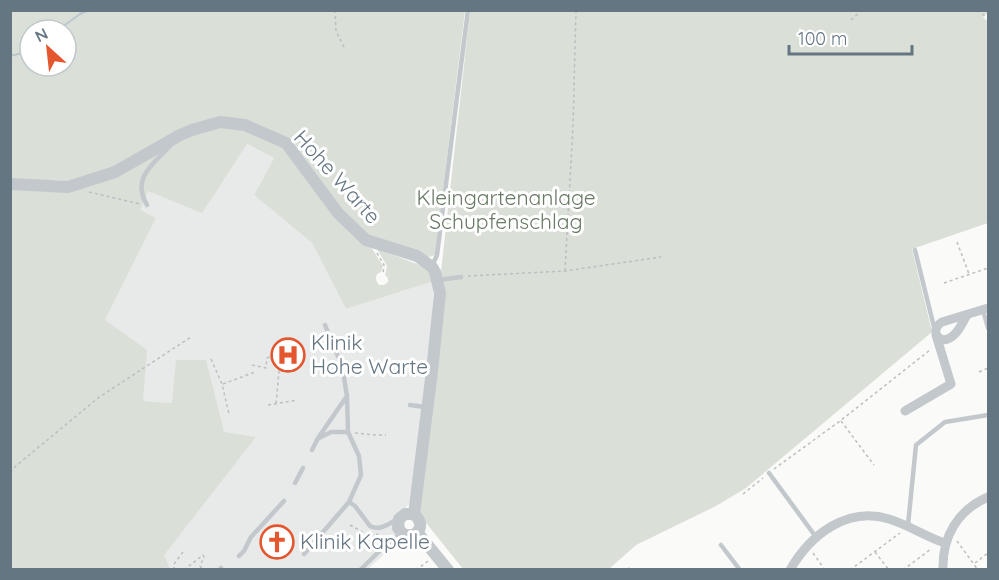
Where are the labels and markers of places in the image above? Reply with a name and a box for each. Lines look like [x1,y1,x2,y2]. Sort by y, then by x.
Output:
place label: Klinik Hohe Warte [311,329,428,379]
hospital icon: Klinik Hohe Warte [270,337,306,373]
church icon: Klinik Kapelle [259,524,295,560]
place label: Klinik Kapelle [300,528,430,554]

